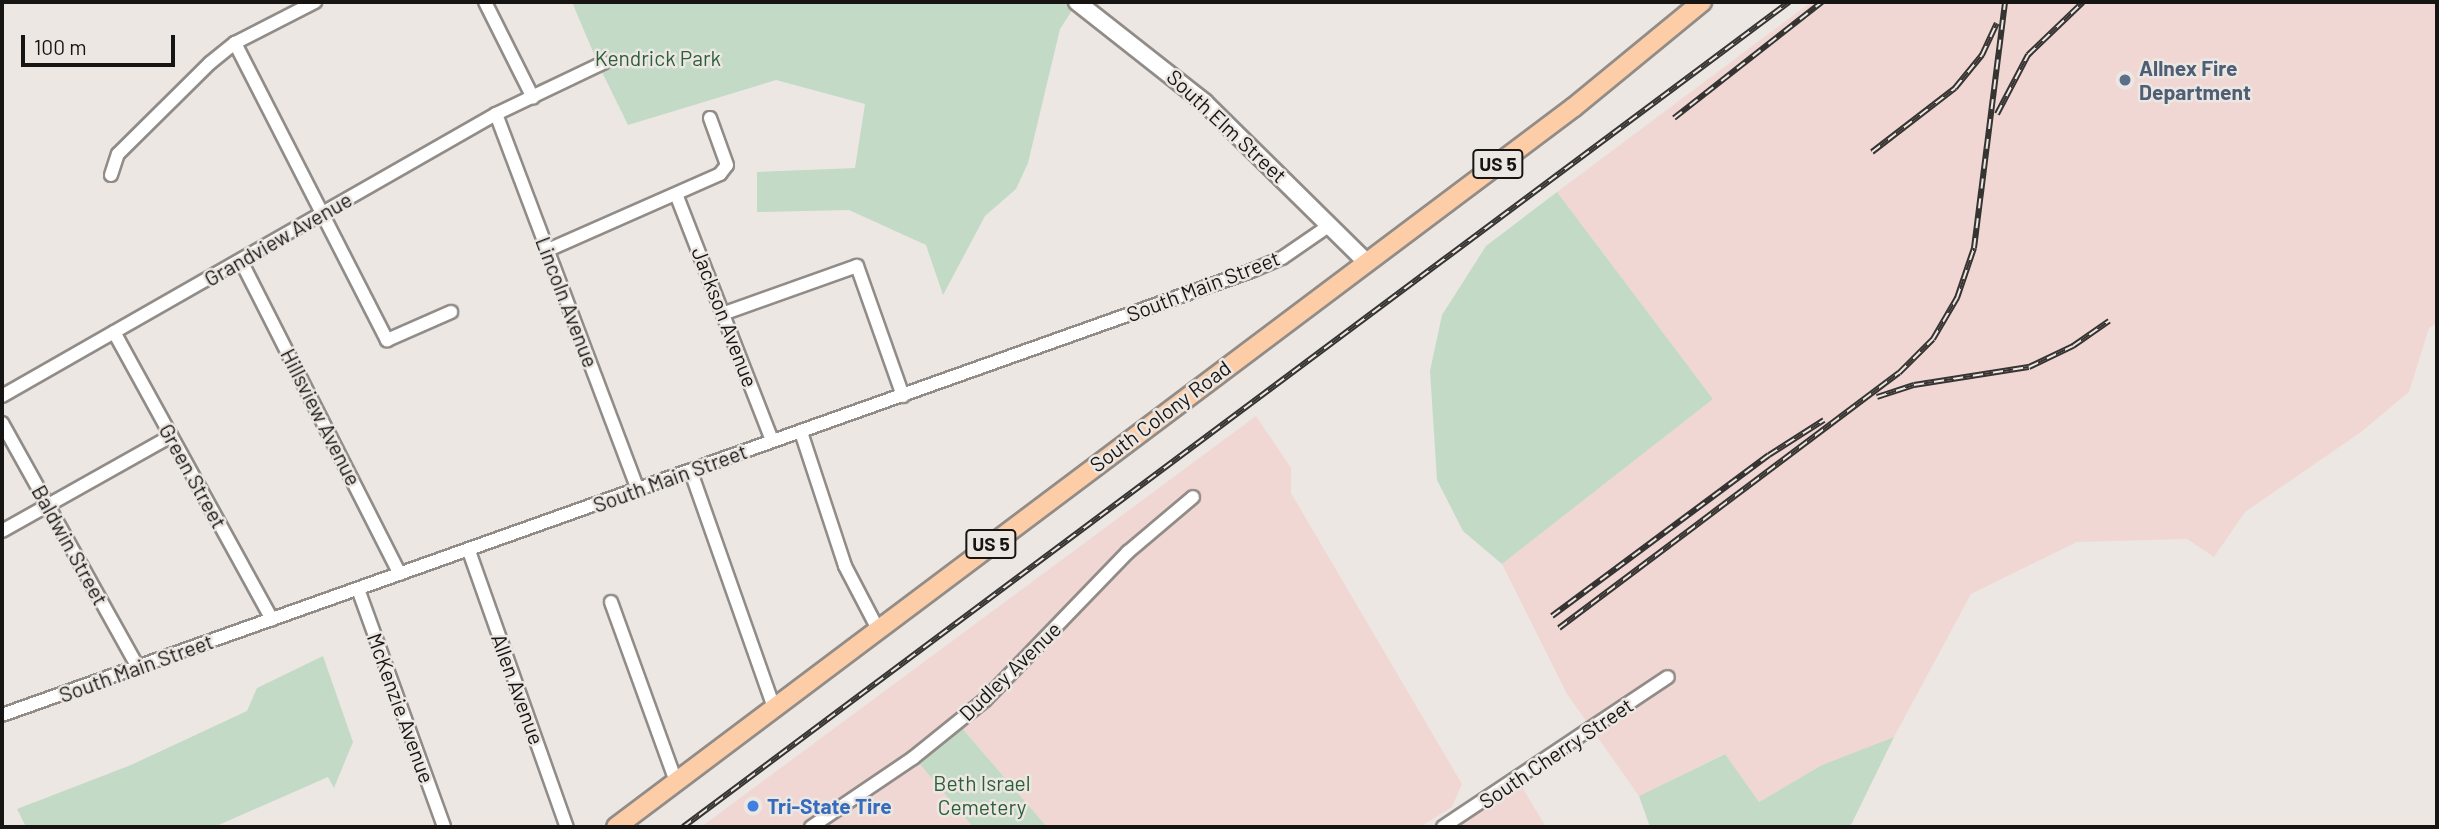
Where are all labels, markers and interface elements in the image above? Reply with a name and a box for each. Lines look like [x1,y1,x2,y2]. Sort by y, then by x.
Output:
scale bar [24,21,178,65]
text: 100 m [34,34,87,59]
park label: Kendrick Park [595,45,721,71]
place label: Allnex Fire Department [2139,55,2251,105]
street label: South Elm Street [1162,64,1292,188]
marker: Allnex Fire Department [2117,72,2133,88]
road number: US 5 [1472,148,1524,180]
street label: Grandview Avenue [200,187,356,291]
street label: Lincoln Avenue [531,233,603,371]
street label: Jackson Avenue [687,243,763,391]
street label: South Main Street [1123,245,1283,327]
street label: Hillsview Avenue [276,344,366,490]
street label: South Colony Road [1085,355,1235,477]
street label: Green Street [154,419,232,533]
street label: South Main Street [590,438,750,518]
street label: Baldwin Street [27,481,113,609]
road number: US 5 [965,528,1017,559]
street label: Dudley Avenue [954,616,1066,726]
street label: South Main Street [56,628,216,708]
street label: McKenzie Avenue [362,630,440,786]
street label: Allen Avenue [486,630,550,748]
street label: South Cherry Street [1474,692,1638,814]
park label: Beth Israel Cemetery [933,770,1031,820]
place label: Tri-State Tire [767,793,892,819]
marker: Tri-State Tire [745,798,761,814]

